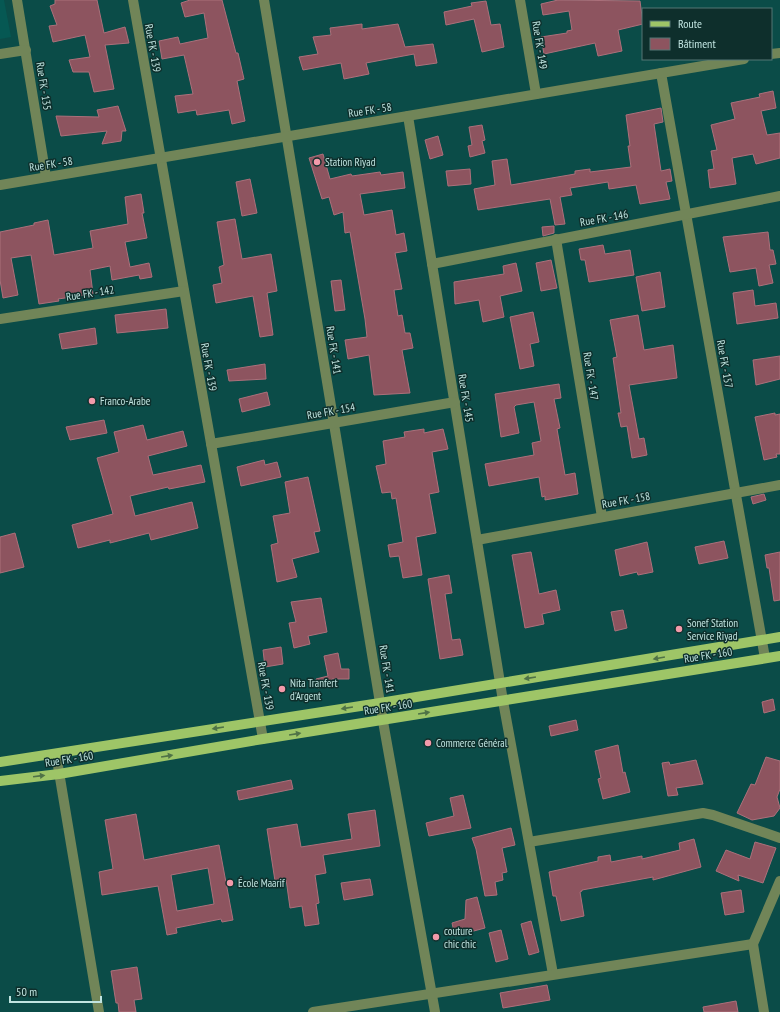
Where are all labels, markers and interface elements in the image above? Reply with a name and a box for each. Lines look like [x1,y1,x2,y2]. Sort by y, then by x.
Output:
legend [642,8,772,60]
text: Route [678,16,702,31]
street label: Rue FK - 149 [529,20,551,70]
street label: Rue FK - 139 [142,23,164,73]
text: Bâtiment [678,36,716,51]
street label: Rue FK - 135 [33,61,55,111]
street label: Rue FK - 58 [347,100,393,120]
street label: Rue FK - 58 [28,154,74,174]
place label: Station Riyad [325,155,376,169]
marker: Station Riyad [312,157,322,167]
street label: Rue FK - 146 [579,207,629,229]
street label: Rue FK - 142 [65,282,115,304]
street label: Rue FK - 141 [323,325,345,375]
street label: Rue FK - 157 [714,339,736,389]
street label: Rue FK - 139 [198,342,220,392]
street label: Rue FK - 147 [580,351,602,401]
street label: Rue FK - 145 [455,373,477,423]
place label: Franco-Arabe [100,394,151,408]
marker: Franco-Arabe [87,396,97,406]
street label: Rue FK - 154 [306,400,356,422]
street label: Rue FK - 158 [601,489,651,511]
place label: Sonef Station Service Riyad [687,616,738,643]
marker: Sonef Station Service Riyad [674,624,684,634]
street label: Rue FK - 141 [376,644,398,694]
street label: Rue FK - 160 [683,644,733,666]
one-way arrow [653,655,665,661]
street label: Rue FK - 139 [255,661,277,711]
one-way arrow [524,675,537,681]
place label: Nita Tranfert d'Argent [290,676,338,703]
marker: Nita Tranfert d'Argent [277,684,287,694]
street label: Rue FK - 160 [363,696,413,718]
one-way arrow [341,705,353,711]
one-way arrow [418,710,430,716]
one-way arrow [212,725,224,731]
one-way arrow [289,730,301,736]
place label: Commerce Général [436,736,508,750]
marker: Commerce Général [423,738,433,748]
street label: Rue FK - 160 [44,748,94,770]
one-way arrow [161,752,173,758]
one-way arrow [33,773,45,779]
place label: École Maarif [238,876,286,890]
marker: École Maarif [225,878,235,888]
place label: couture chic chic [444,924,476,951]
marker: couture chic chic [431,932,441,942]
scale bar [10,978,101,1004]
text: 50 m [16,984,37,999]

